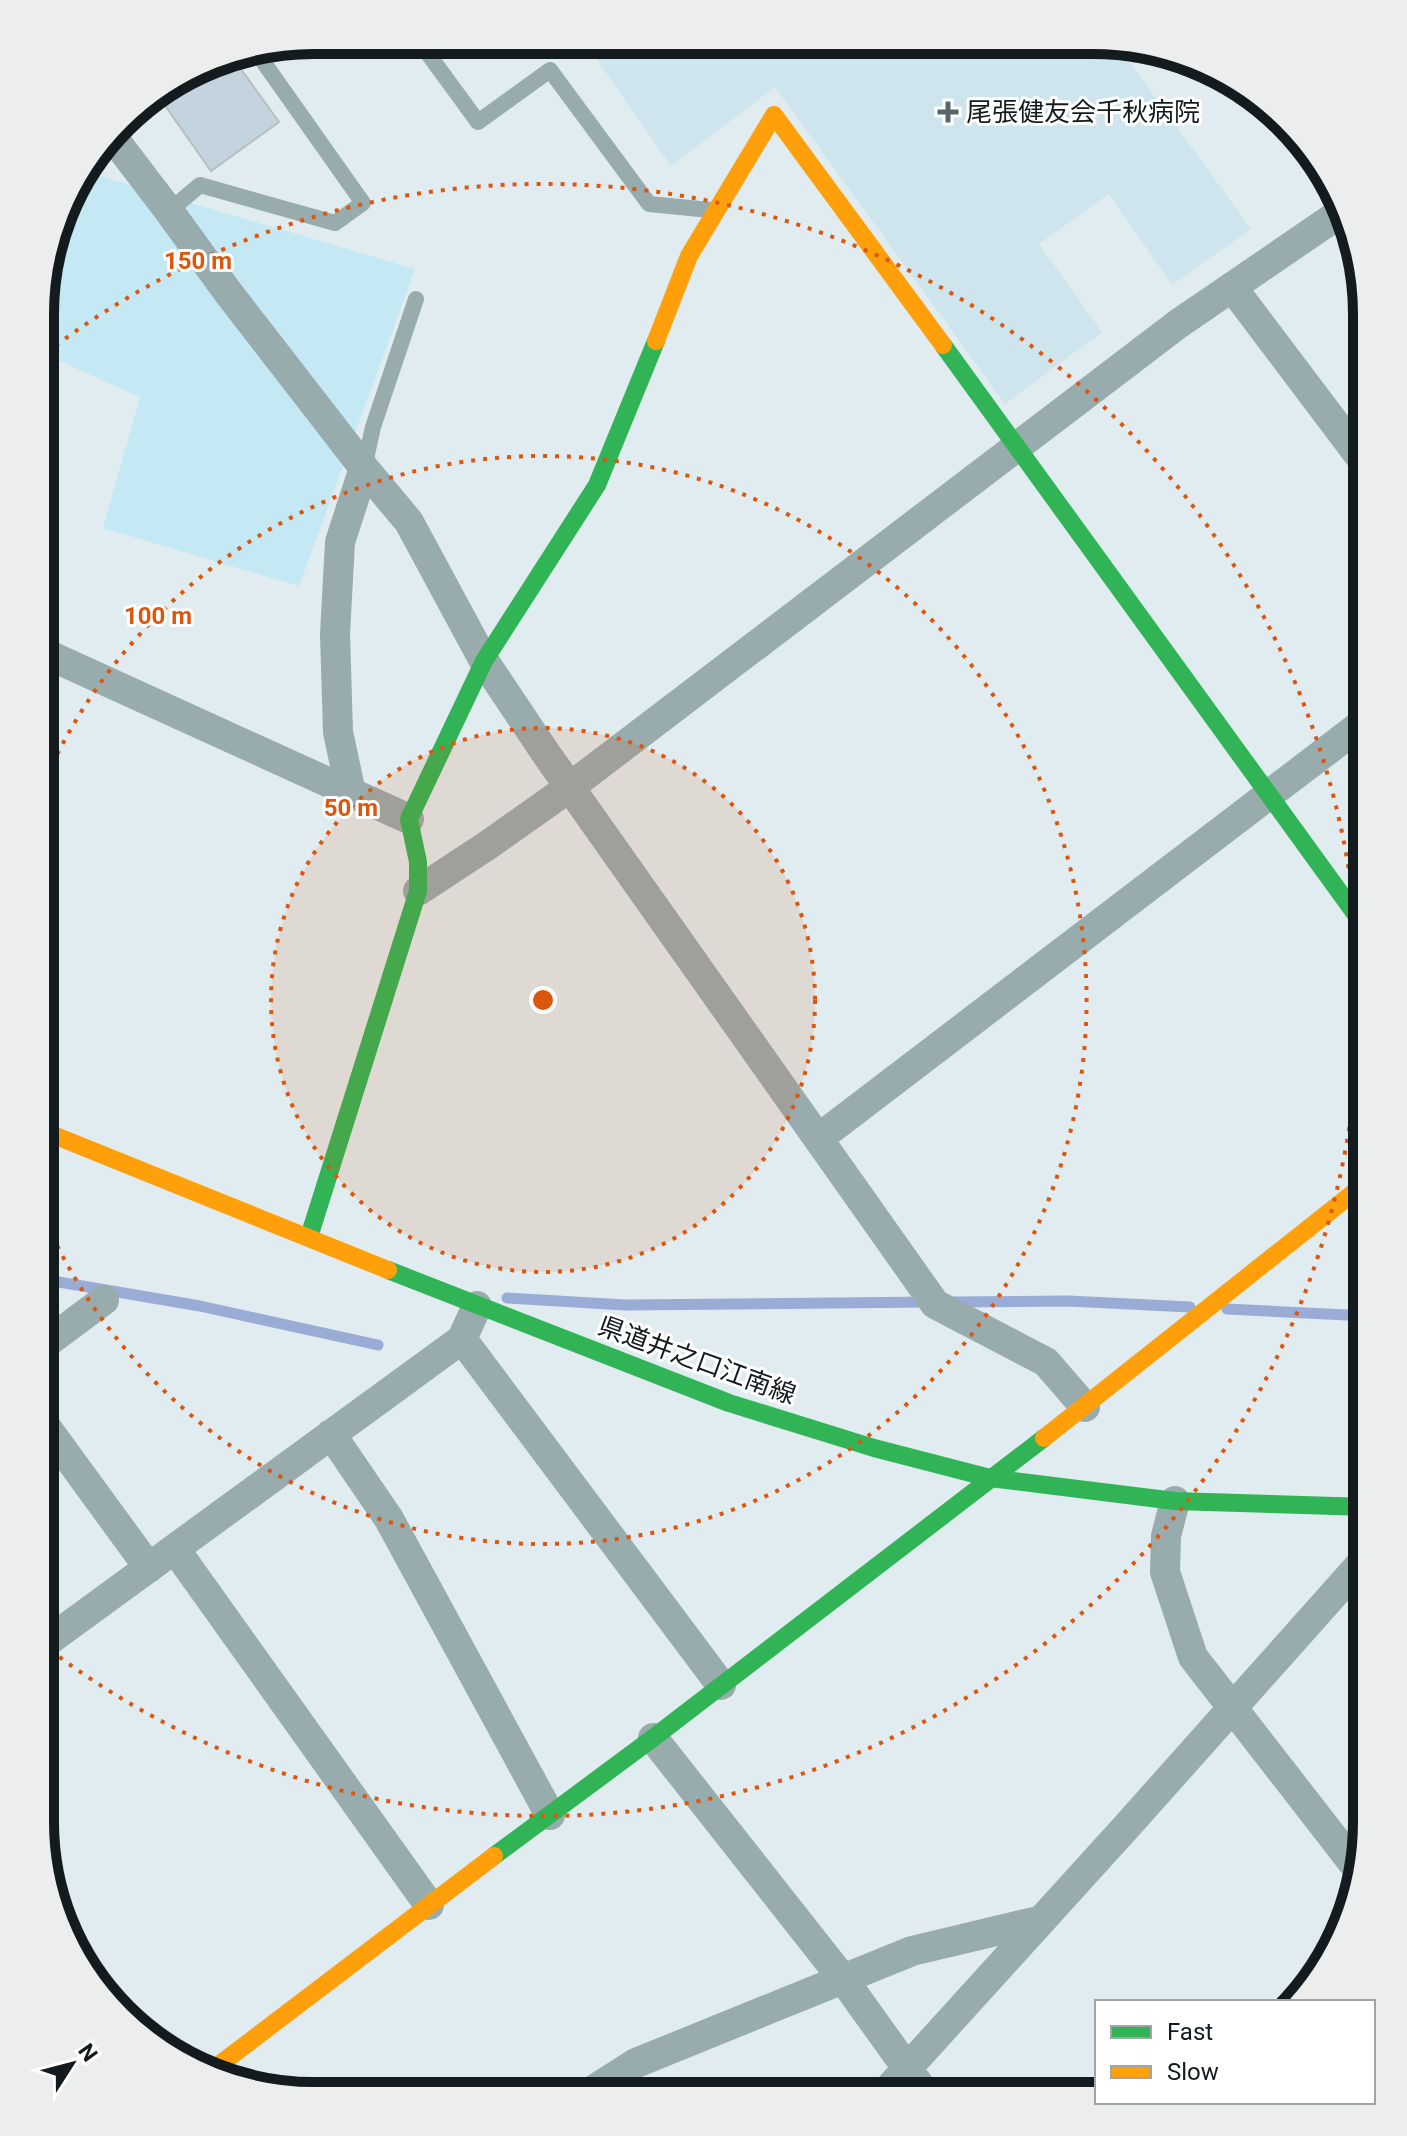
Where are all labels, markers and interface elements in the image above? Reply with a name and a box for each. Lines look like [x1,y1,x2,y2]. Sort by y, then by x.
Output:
place label: 尾張健友会千秋病院 [966,97,1200,127]
marker: 尾張健友会千秋病院 [937,101,959,123]
text: 150 m [164,247,232,275]
text: 100 m [124,602,192,630]
text: 50 m [324,794,378,822]
centre of rings [529,986,557,1014]
street label: 県道井之口江南線 [594,1310,800,1410]
legend [1095,2000,1375,2104]
text: Fast [1167,2018,1213,2046]
north arrow [32,2024,112,2104]
text: N [73,2039,102,2066]
text: Slow [1167,2058,1219,2086]

